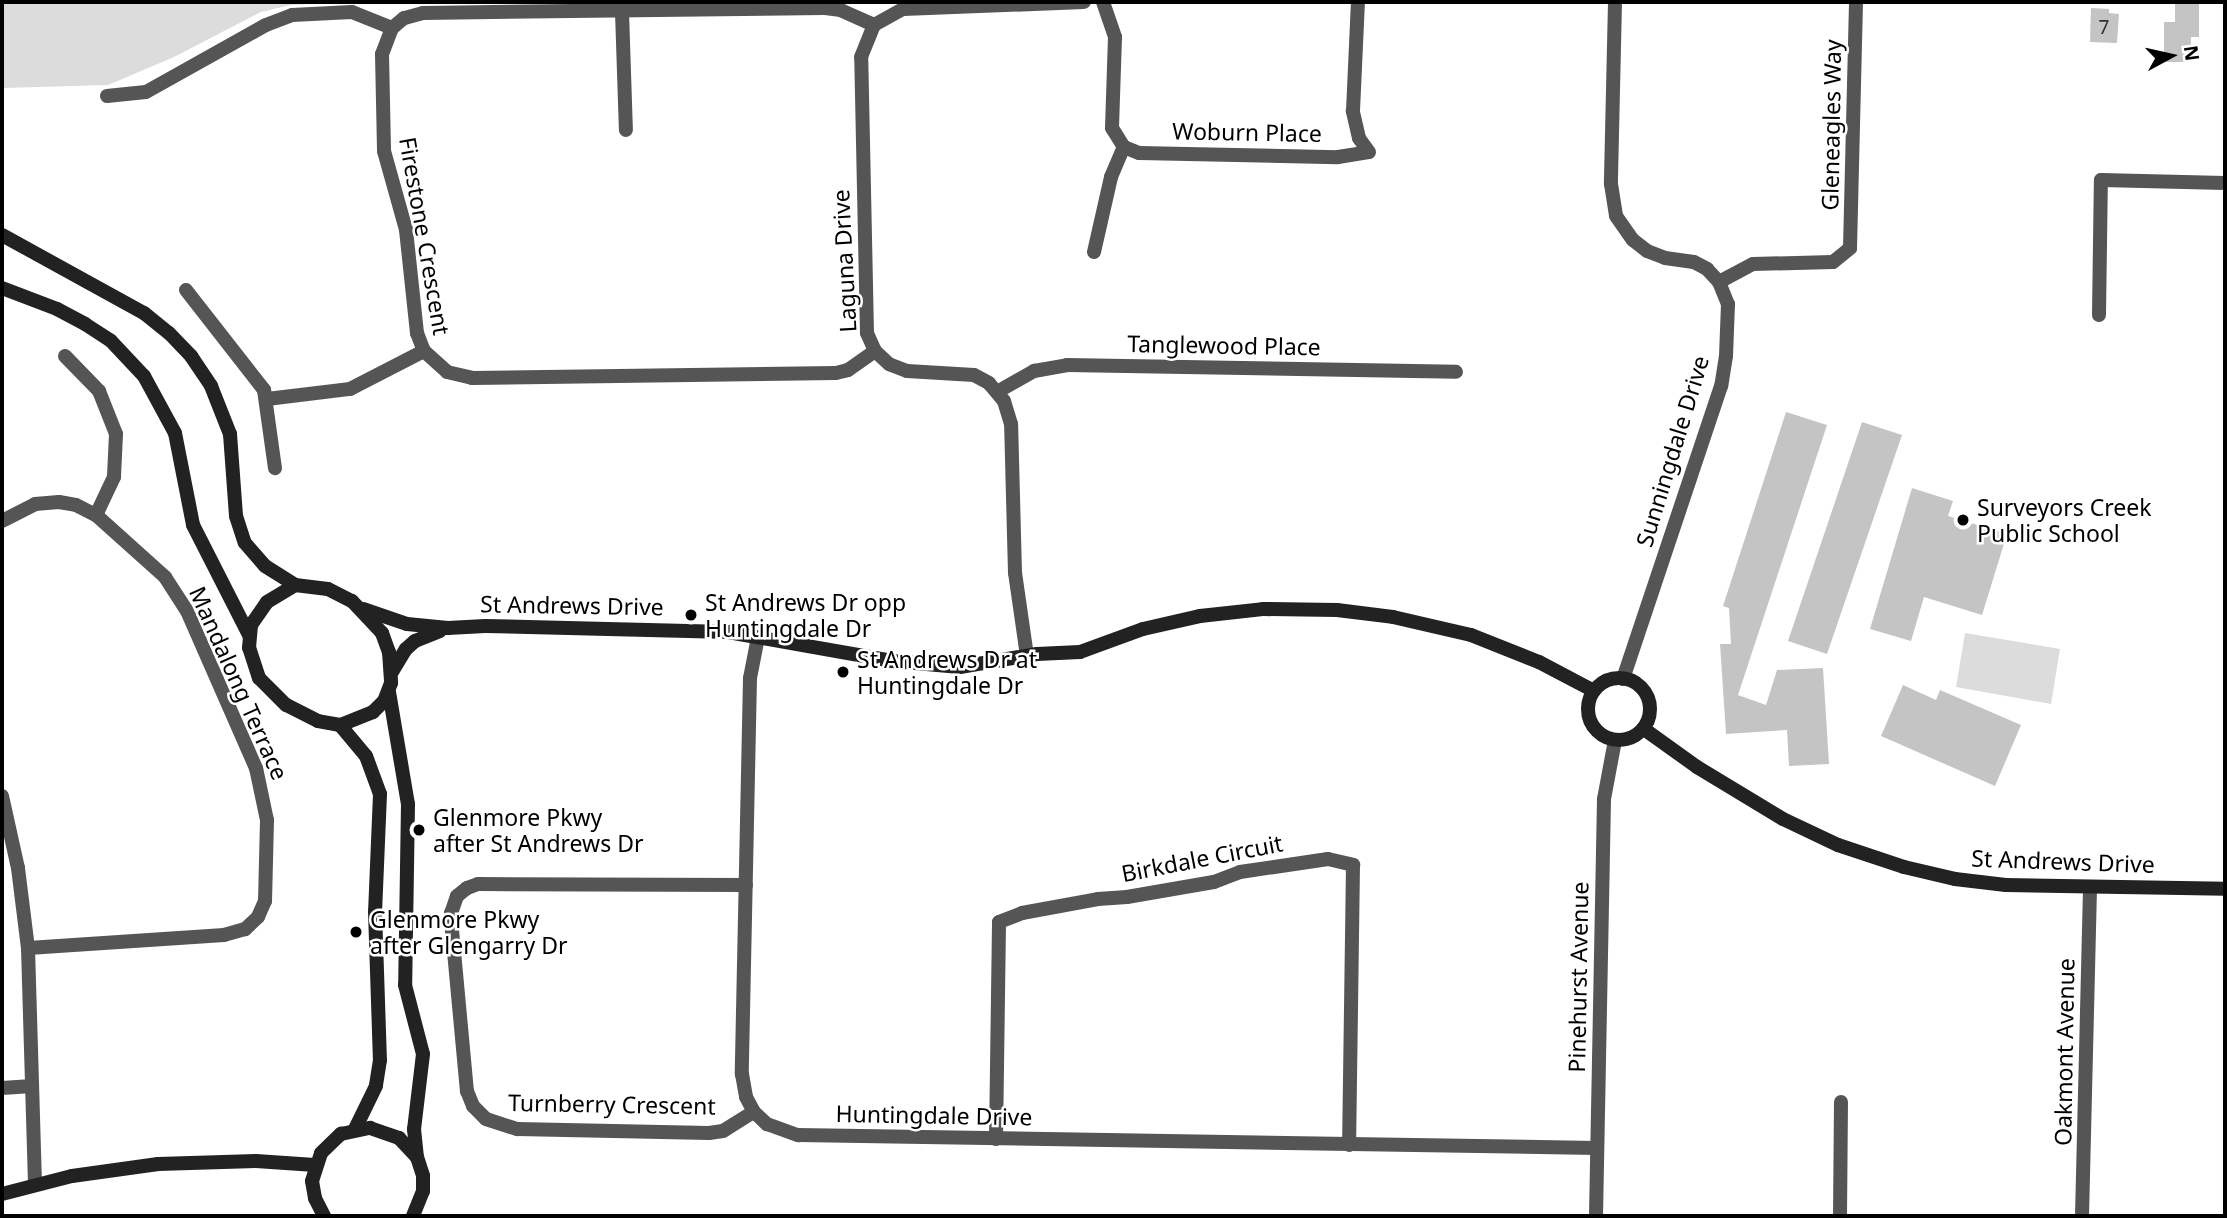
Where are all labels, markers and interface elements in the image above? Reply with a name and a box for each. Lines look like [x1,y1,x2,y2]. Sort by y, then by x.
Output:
house number: 7 [2099,17,2109,39]
north arrow [2136,21,2206,91]
street label: Gleneagles Way [1816,39,1846,211]
text: N [2178,44,2206,63]
street label: Woburn Place [1172,117,1322,147]
street label: Firestone Crescent [394,135,456,337]
street label: Laguna Drive [826,189,862,333]
street label: Tanglewood Place [1127,330,1321,360]
street label: Sunningdale Drive [1630,352,1714,550]
place label: Surveyors Creek Public School [1977,493,2151,547]
marker: Surveyors Creek Public School [1955,512,1971,528]
street label: Mandalong Terrace [184,582,294,784]
place label: St Andrews Dr opp Huntingdale Dr [705,588,906,642]
street label: St Andrews Drive [480,590,664,620]
marker: St Andrews Dr opp Huntingdale Dr [683,607,699,623]
place label: St Andrews Dr at Huntingdale Dr [857,645,1037,699]
marker: St Andrews Dr at Huntingdale Dr [835,664,851,680]
place label: Glenmore Pkwy after St Andrews Dr [433,803,643,857]
marker: Glenmore Pkwy after St Andrews Dr [411,822,427,838]
street label: Birkdale Circuit [1119,829,1285,887]
street label: St Andrews Drive [1971,844,2155,878]
street label: Pinehurst Avenue [1563,881,1593,1073]
place label: Glenmore Pkwy after Glengarry Dr [370,905,567,959]
marker: Glenmore Pkwy after Glengarry Dr [348,924,364,940]
street label: Oakmont Avenue [2049,958,2079,1146]
street label: Turnberry Crescent [508,1088,716,1120]
street label: Huntingdale Drive [835,1099,1033,1131]

